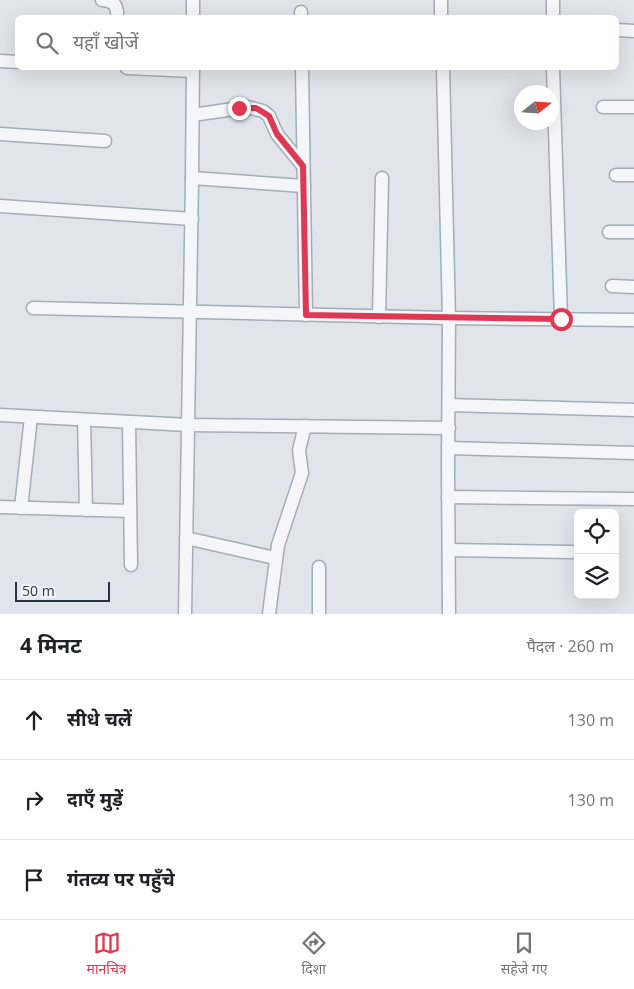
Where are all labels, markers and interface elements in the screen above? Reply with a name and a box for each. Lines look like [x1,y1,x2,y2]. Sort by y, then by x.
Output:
search box [15,15,619,70]
icon: search [33,29,61,57]
text: यहाँ खोजें [73,29,139,55]
north arrow [514,85,559,130]
route end [228,97,251,120]
route start [550,308,573,331]
map controls [574,509,619,599]
button: locate [574,509,619,554]
button: layers [574,554,619,599]
scale bar [15,579,110,602]
text: 50 m [22,581,55,600]
text: 4 मिनट [20,631,82,659]
text: पैदल · 260 m [527,635,614,657]
icon: ahead [20,706,48,734]
text: सीधे चलें [67,706,132,732]
text: 130 m [568,709,614,731]
icon: right [20,786,48,814]
text: दाएँ मुड़ें [67,786,123,812]
text: 130 m [568,789,614,811]
icon: arrive [20,866,48,894]
text: गंतव्य पर पहुँचे [67,866,175,892]
tab: मानचित्र [87,929,127,980]
tab: दिशा [300,929,328,980]
tab: सहेजे गए [501,929,547,980]

